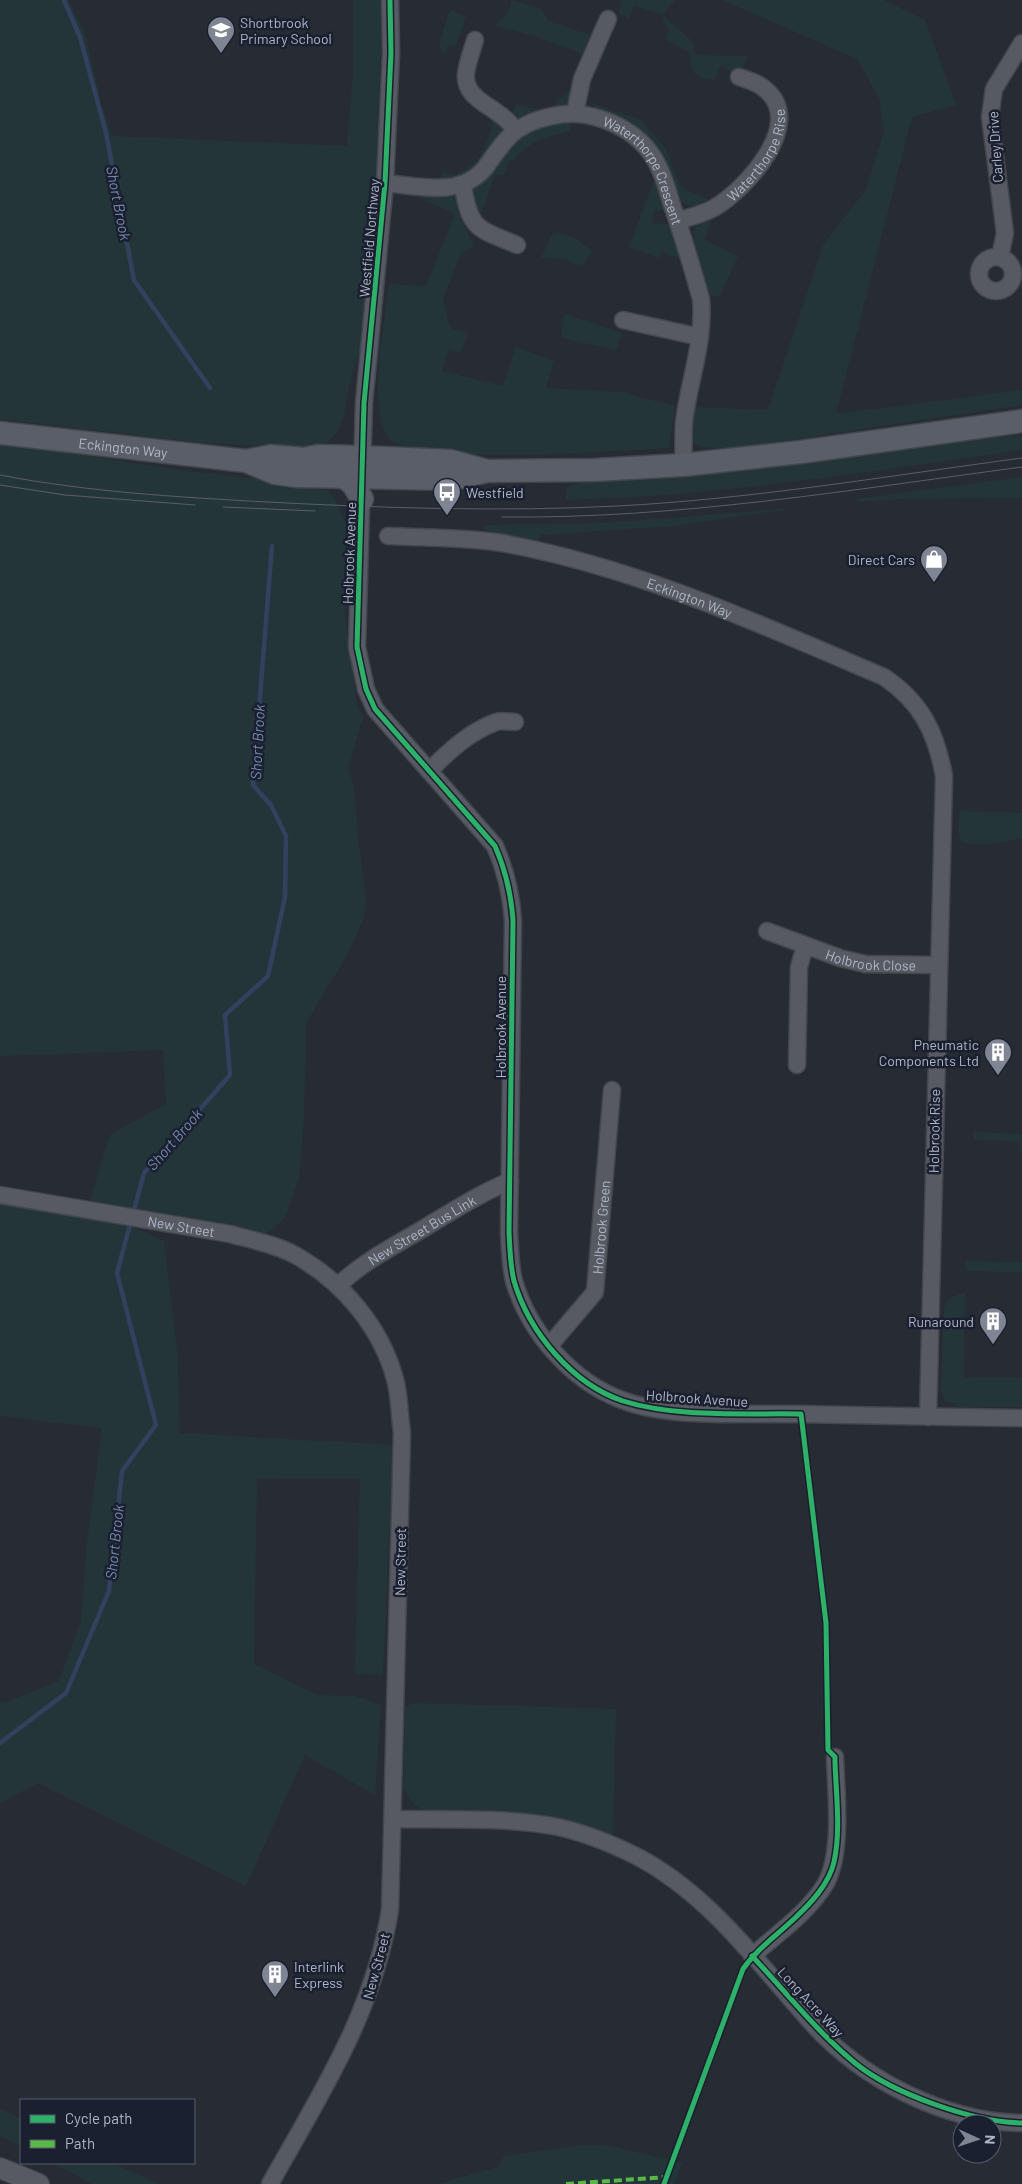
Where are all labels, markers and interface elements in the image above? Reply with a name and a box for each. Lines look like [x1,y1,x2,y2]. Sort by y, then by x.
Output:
place label: Shortbrook Primary School [240,14,332,47]
school or university icon: Shortbrook Primary School [206,15,236,54]
street label: Waterthorpe Rise [723,108,788,204]
street label: Carley Drive [984,111,1006,183]
street label: Waterthorpe Crescent [601,112,687,227]
water label: Short Brook [103,164,135,242]
street label: Westfield Northway [355,178,383,298]
street label: Eckington Way [78,434,169,461]
bus stop icon: Westfield [432,477,462,516]
place label: Westfield [466,484,524,501]
street label: Holbrook Avenue [339,502,359,604]
shop icon: Direct Cars [919,544,949,583]
place label: Direct Cars [848,551,915,568]
street label: Eckington Way [645,574,735,621]
water label: Short Brook [246,703,268,780]
street label: Holbrook Close [823,945,916,973]
street label: Holbrook Avenue [492,976,509,1078]
place label: Pneumatic Components Ltd [879,1036,979,1069]
building icon: Pneumatic Components Ltd [983,1037,1013,1076]
street label: Holbrook Rise [925,1089,943,1173]
water label: Short Brook [142,1104,206,1173]
street label: Holbrook Green [588,1180,613,1275]
street label: New Street Bus Link [364,1191,478,1268]
street label: New Street [146,1212,216,1240]
building icon: Runaround [978,1306,1008,1345]
place label: Runaround [908,1313,974,1330]
street label: Holbrook Avenue [645,1386,749,1410]
water label: Short Brook [101,1503,127,1580]
street label: New Street [391,1528,409,1596]
street label: New Street [359,1931,393,2001]
place label: Interlink Express [294,1958,344,1991]
building icon: Interlink Express [260,1959,290,1998]
street label: Long Acre Way [774,1963,848,2041]
legend [20,2099,195,2164]
text: Cycle path [65,2109,132,2127]
north arrow [952,2114,1002,2164]
text: Path [65,2134,95,2152]
text: N [982,2135,999,2145]

